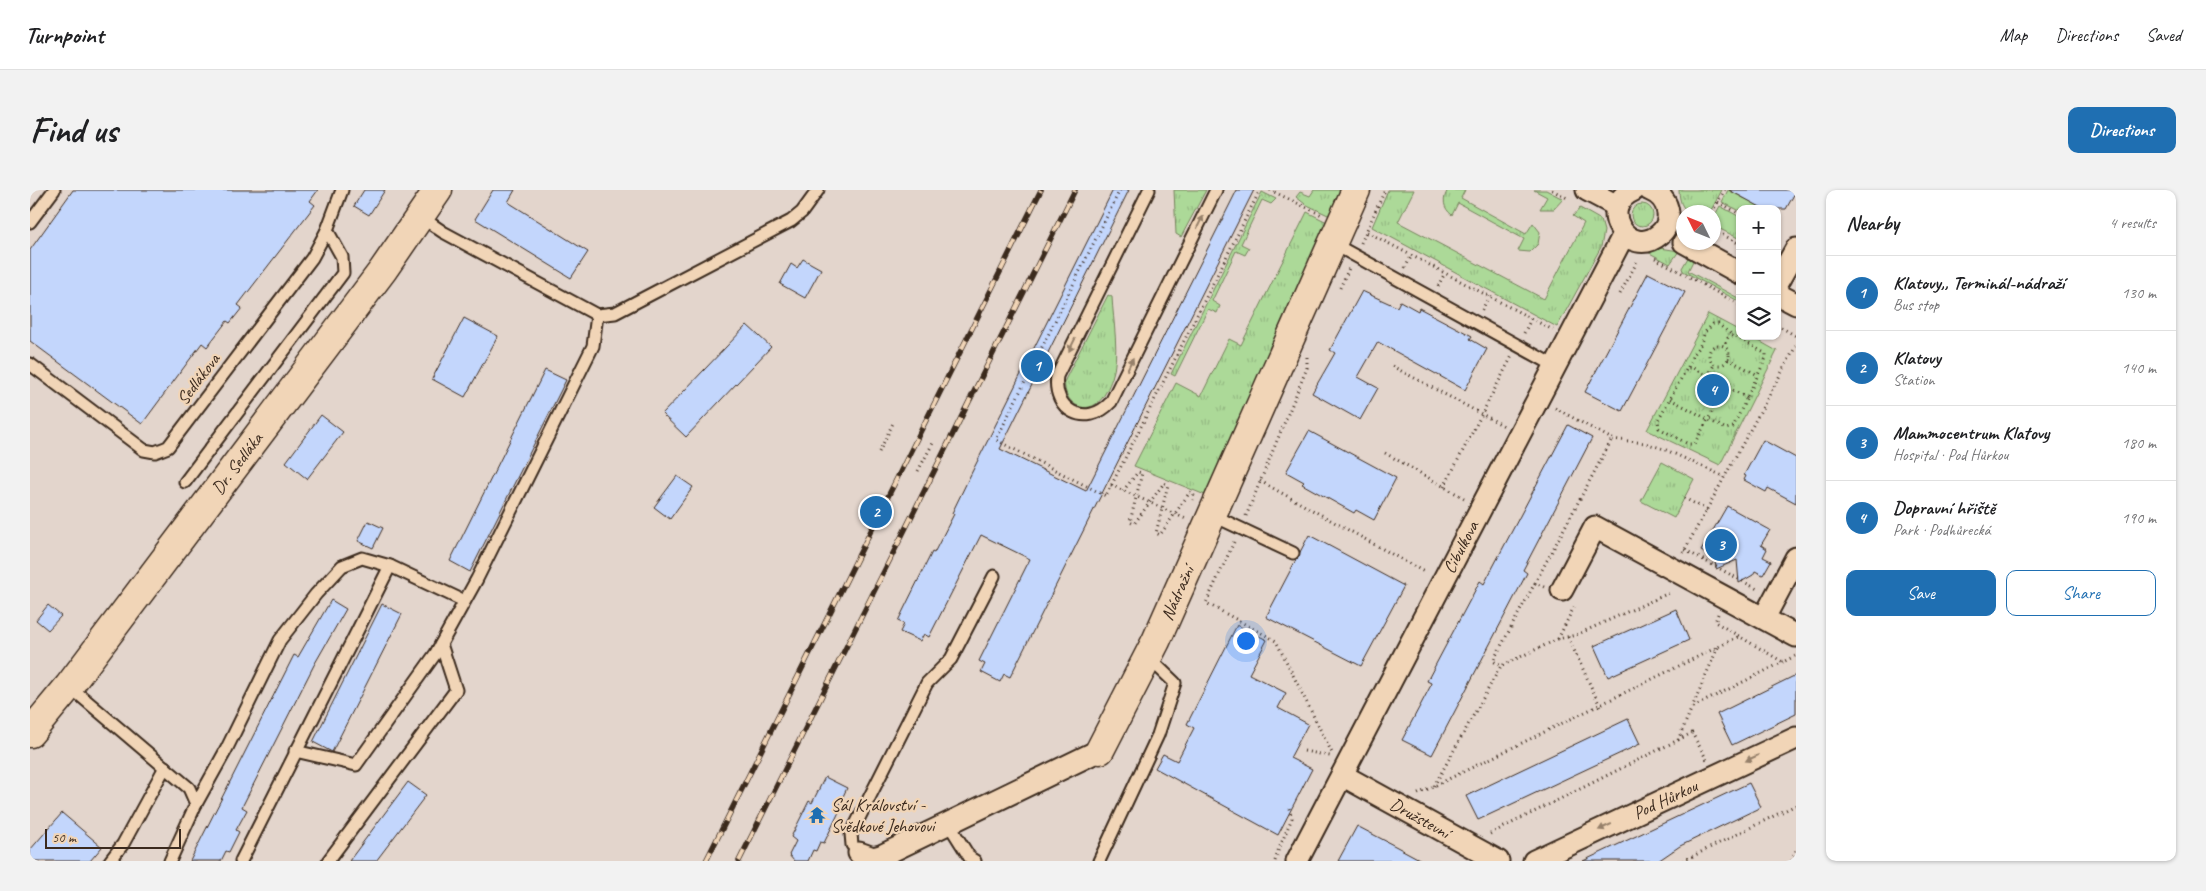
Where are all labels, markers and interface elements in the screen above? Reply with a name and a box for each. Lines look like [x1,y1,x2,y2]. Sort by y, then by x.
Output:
text: Turnpoint [25,20,104,50]
text: Map [2000,24,2027,46]
text: Directions [2055,24,2118,46]
text: Saved [2146,24,2181,46]
button: Directions [2068,107,2176,153]
text: Find us [30,108,117,153]
north arrow [1676,205,1721,250]
map controls [1736,205,1781,340]
button: + [1736,205,1781,250]
text: Nearby [1846,210,1899,236]
text: 4 results [2109,213,2156,233]
one-way arrow [1196,215,1204,229]
button: − [1736,250,1781,295]
text: Klatovy,, Terminál-nádraží [1893,271,2064,295]
text: 1 [1858,283,1866,303]
text: 130 m [2122,283,2156,303]
button: layers [1736,295,1781,340]
text: Bus stop [1893,295,1939,315]
one-way arrow [1068,338,1076,352]
text: Klatovy [1893,346,1941,370]
pin: 1 [1021,347,1053,385]
street label: Sedlákova [172,348,225,409]
one-way arrow [1126,357,1134,371]
text: 2 [1858,358,1866,378]
text: 140 m [2122,358,2156,378]
text: Station [1893,370,1935,390]
pin: 4 [1697,371,1729,409]
text: Mammocentrum Klatovy [1893,421,2049,445]
street label: Dr. Sedláka [207,427,268,499]
text: 3 [1858,433,1866,453]
text: 180 m [2122,433,2156,453]
text: Hospital · Pod Hůrkou [1893,445,2008,465]
pin: 2 [860,493,892,531]
text: Dopravní hřiště [1893,496,1995,520]
text: 4 [1858,508,1866,528]
text: 190 m [2122,508,2156,528]
street label: Cibulkova [1438,516,1484,577]
text: Park · Podhůrecká [1893,520,1991,540]
pin: 3 [1705,526,1737,564]
street label: Nádražní [1156,559,1200,624]
button: Save [1846,570,1996,616]
button: Share [2006,570,2156,616]
your location [1233,628,1259,654]
one-way arrow [1745,755,1759,763]
street label: Pod Hůrkou [1630,774,1702,824]
street label: Družstevní [1386,793,1457,845]
place label: Sál Království - Svědkové Jehovovi [831,794,937,837]
temple icon: Sál Království - Svědkové Jehovovi [807,805,827,825]
one-way arrow [1598,823,1612,831]
scale bar [45,826,181,849]
text: 50 m [52,829,76,846]

